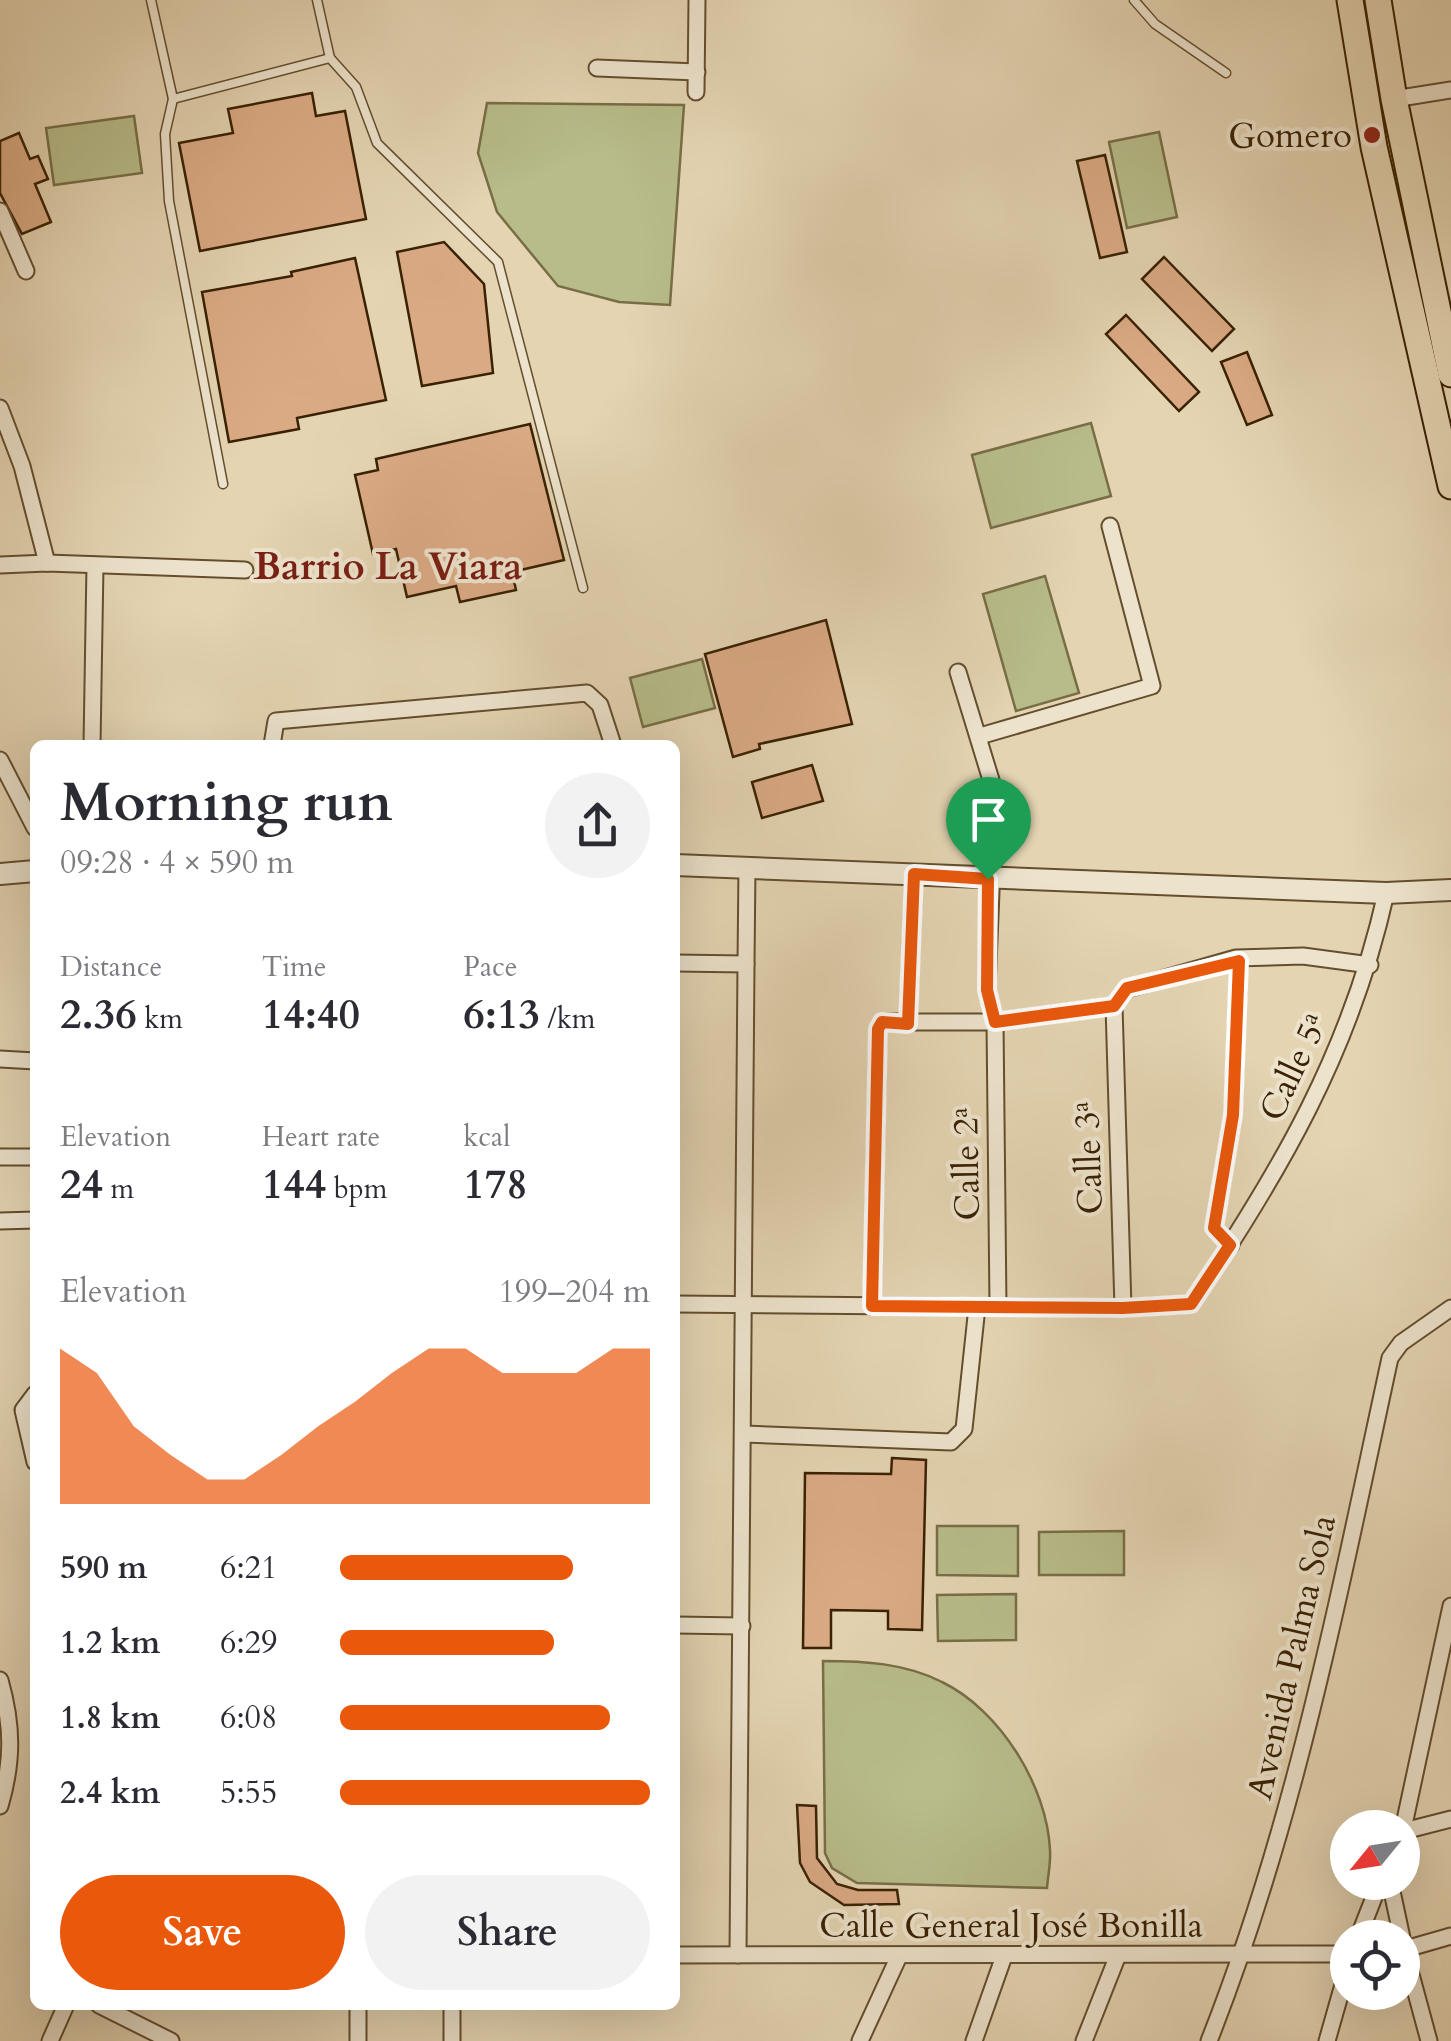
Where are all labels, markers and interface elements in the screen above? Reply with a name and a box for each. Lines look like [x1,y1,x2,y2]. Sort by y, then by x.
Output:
place label: Gomero [1228,112,1352,160]
marker: Gomero [1361,124,1383,146]
district label: Barrio La Viara [254,541,523,593]
text: Morning run [60,766,393,840]
button: share [545,773,650,878]
pin [946,777,1031,880]
icon: arrive [961,792,1016,847]
text: 09:28 · 4 × 590 m [60,841,294,885]
text: Distance [60,948,162,986]
text: Time [262,948,326,986]
text: Pace [463,948,517,986]
text: 2.36 [60,986,137,1043]
text: 14:40 [262,986,360,1043]
text: 6:13 [463,986,540,1043]
text: km [137,1000,183,1038]
text: /km [540,1000,595,1038]
street label: Calle 5ª [1248,1006,1340,1129]
street label: Calle 3ª [1063,1101,1115,1215]
street label: Calle 2ª [942,1107,992,1221]
text: Elevation [60,1118,171,1156]
text: Heart rate [262,1118,380,1156]
text: kcal [463,1118,510,1156]
text: 24 [60,1156,103,1213]
text: 144 [262,1156,326,1213]
text: 178 [463,1156,528,1213]
text: m [103,1170,134,1208]
text: bpm [326,1170,387,1208]
text: Elevation [60,1270,187,1314]
text: 199–204 m [498,1270,650,1314]
street label: Avenida Palma Sola [1236,1510,1348,1804]
text: 590 m [60,1546,147,1590]
text: 6:21 [220,1546,277,1590]
text: 1.2 km [60,1621,160,1665]
text: 6:29 [220,1621,277,1665]
text: 1.8 km [60,1696,160,1740]
text: 6:08 [220,1696,277,1740]
text: 2.4 km [60,1771,160,1815]
text: 5:55 [220,1771,277,1815]
north arrow [1330,1810,1420,1900]
map controls [1330,1810,1420,2010]
button: Save [60,1875,345,1990]
button: Share [365,1875,650,1990]
street label: Calle General José Bonilla [819,1902,1203,1950]
button: locate [1330,1920,1420,2010]

